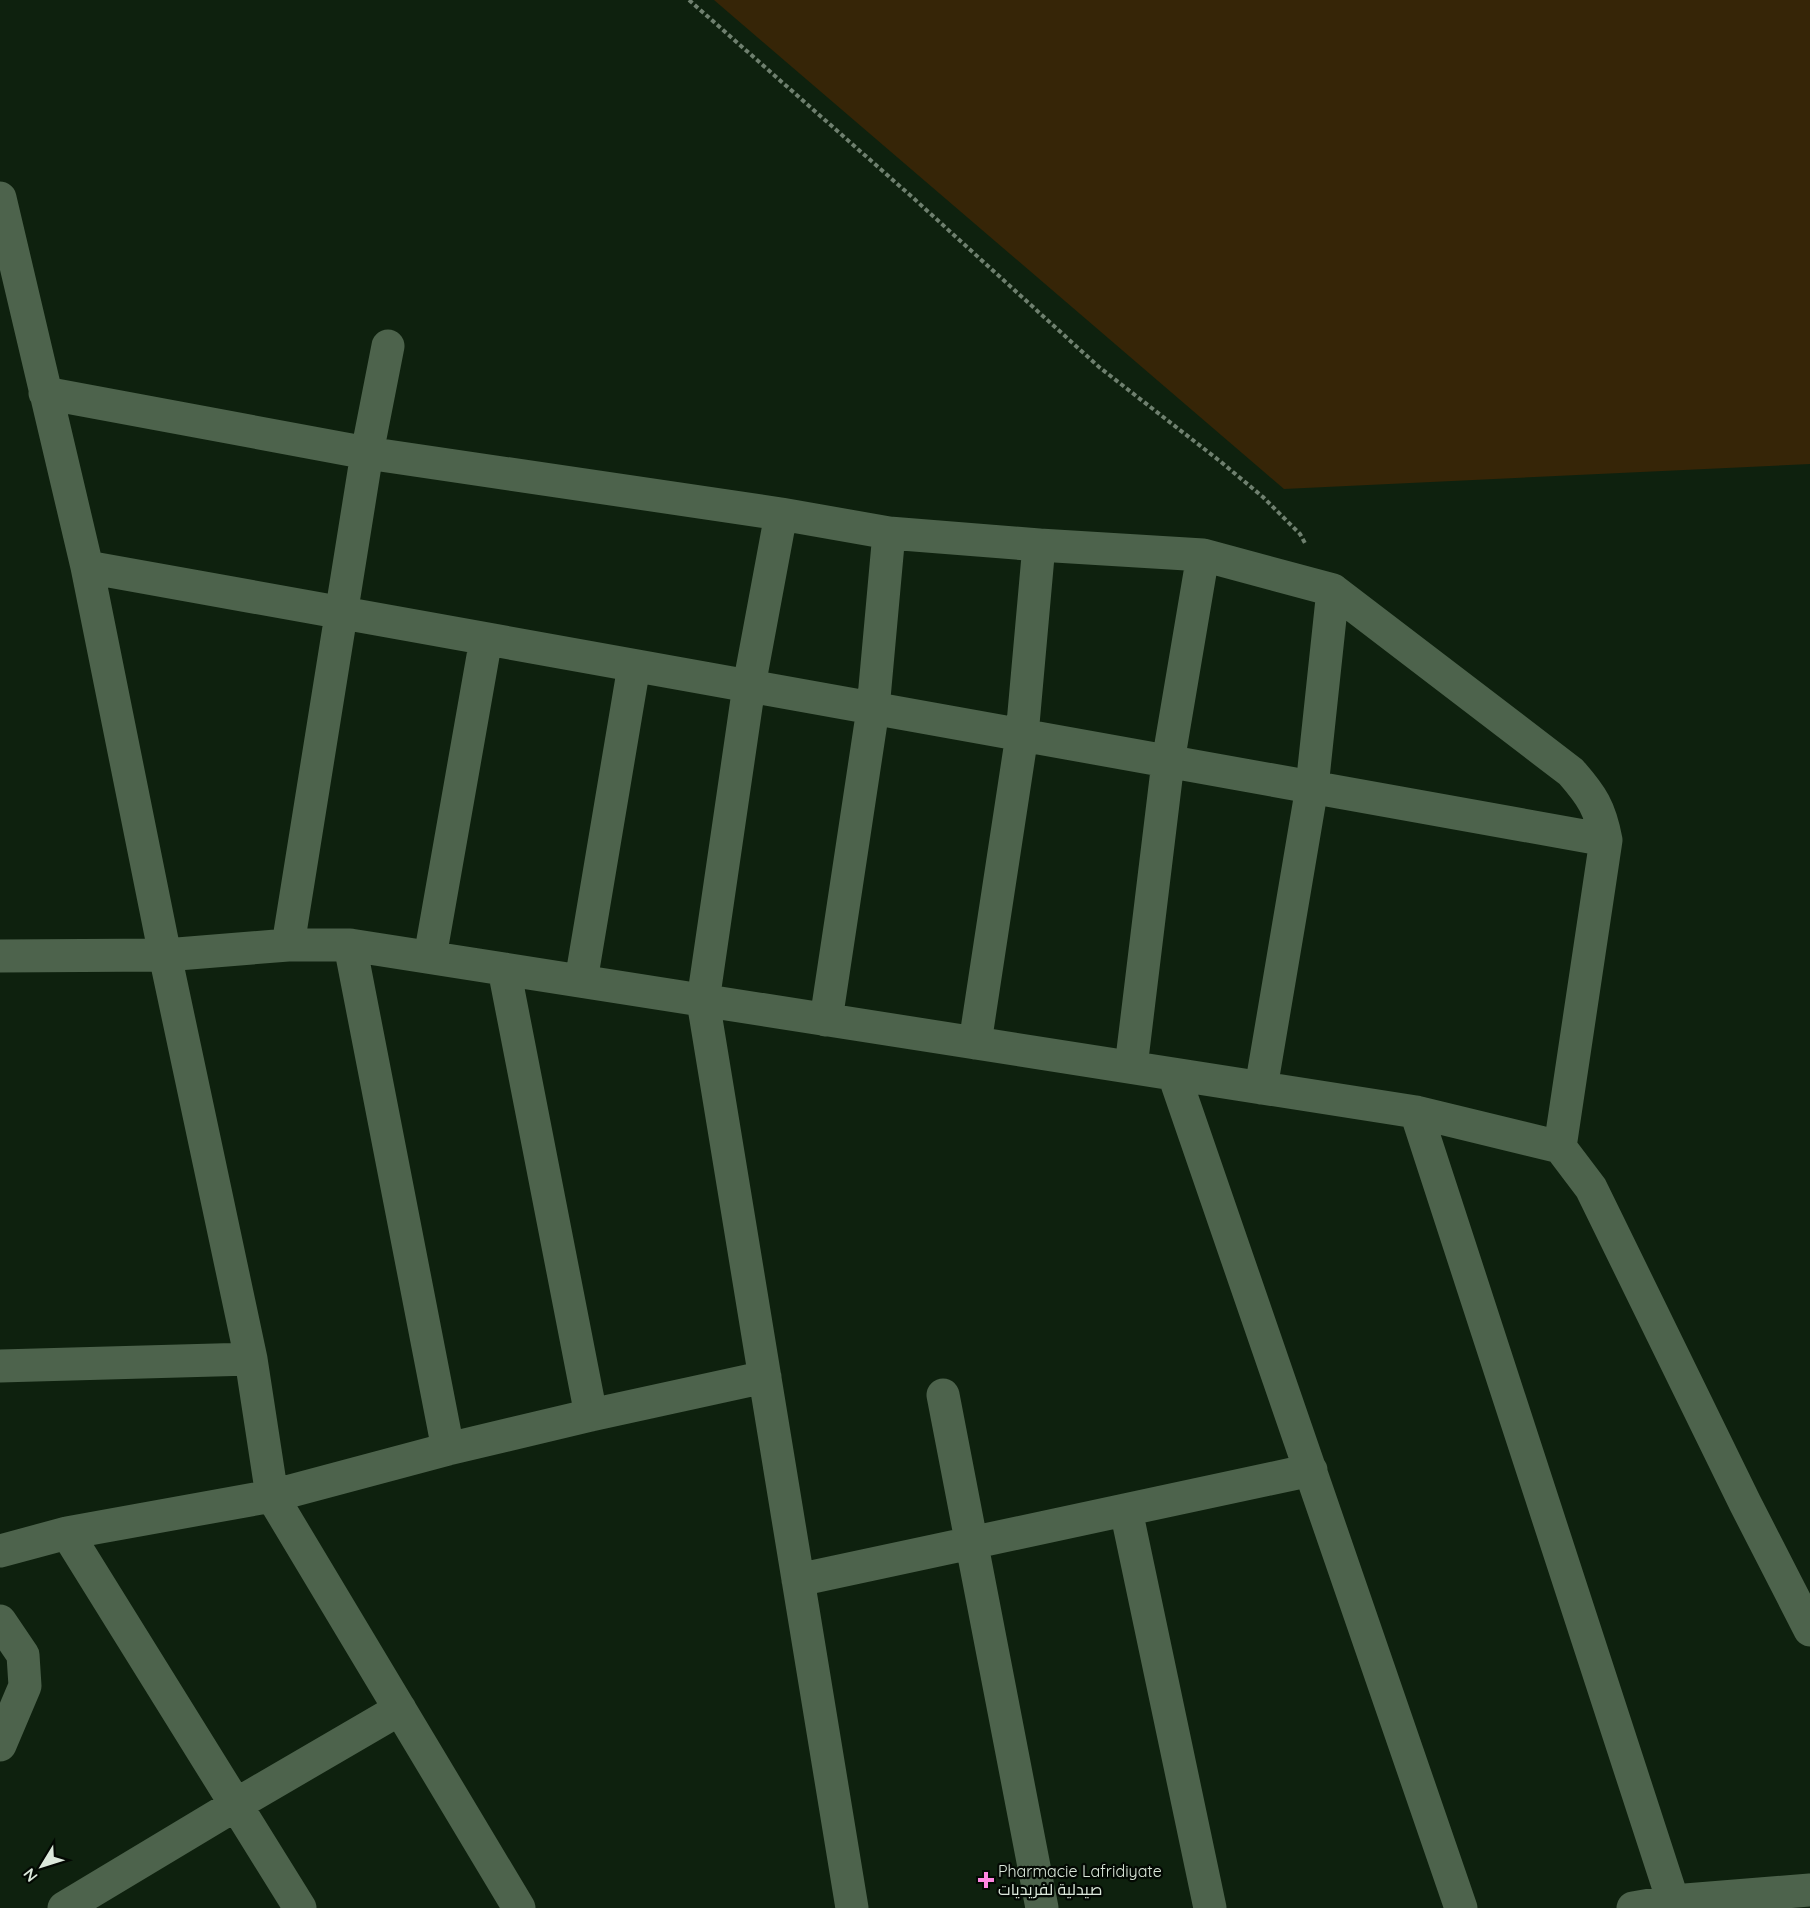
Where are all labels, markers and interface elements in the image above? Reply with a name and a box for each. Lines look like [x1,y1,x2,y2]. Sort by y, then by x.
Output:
north arrow [12,1836,72,1896]
place label: Pharmacie Lafridiyate صيدلية لفريديات [998,1861,1162,1899]
text: N [19,1864,42,1886]
marker: Pharmacie Lafridiyate صيدلية لفريديات [979,1873,993,1887]

